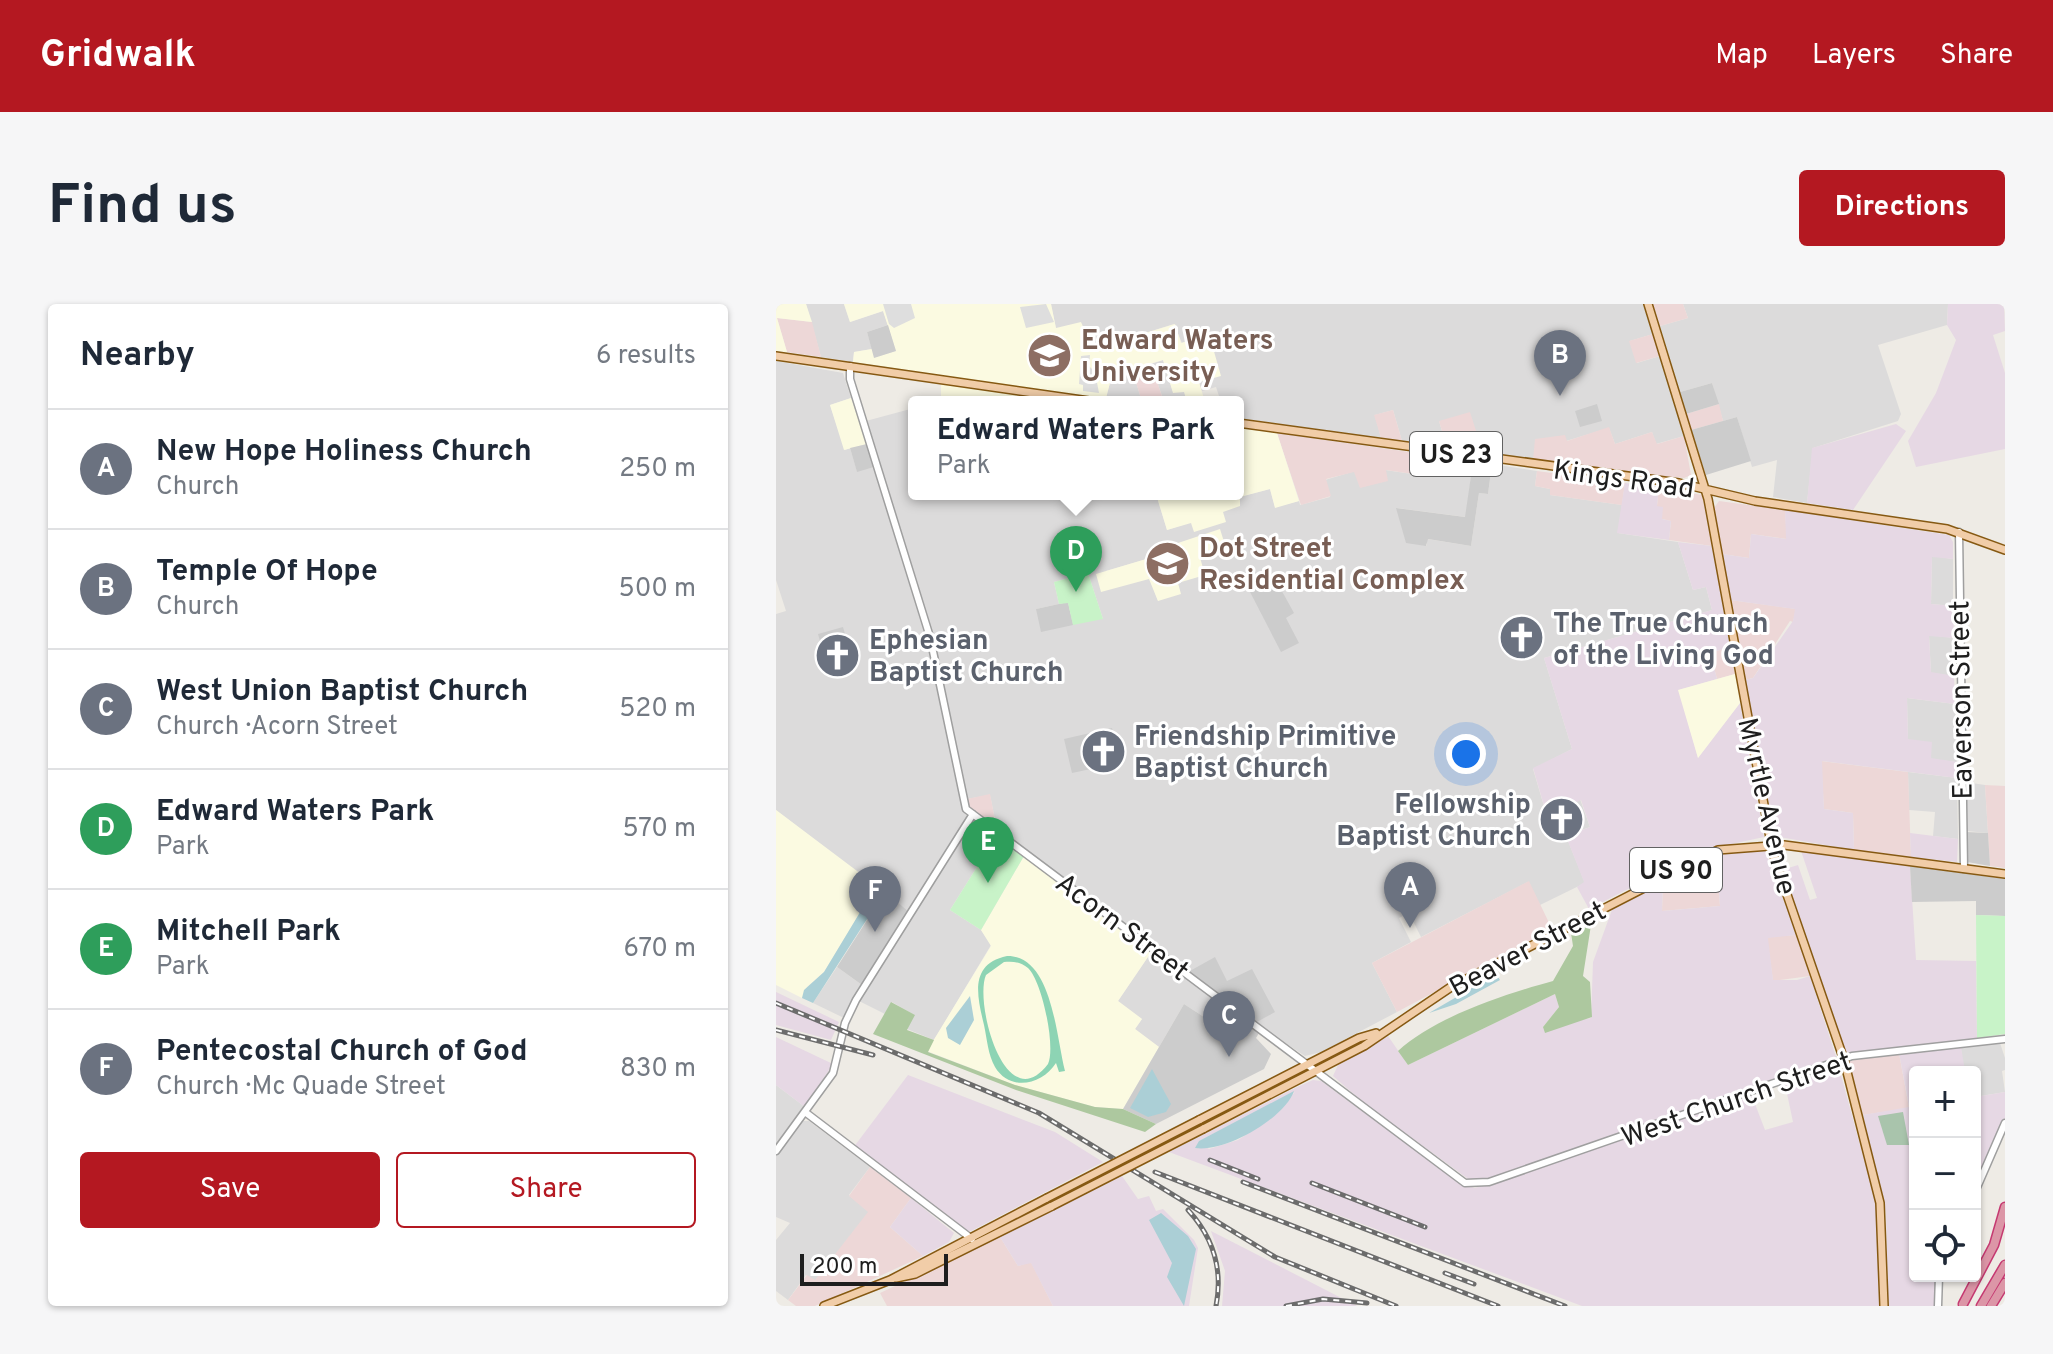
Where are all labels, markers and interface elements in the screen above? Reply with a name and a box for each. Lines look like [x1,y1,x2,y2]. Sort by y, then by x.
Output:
text: Gridwalk [40,32,196,81]
text: Map [1715,38,1768,74]
text: Layers [1812,38,1896,74]
text: Share [1940,38,2013,74]
button: Directions [1799,170,2005,246]
text: Find us [48,173,237,243]
place label: Edward Waters University [1081,324,1274,392]
pin: B [1534,330,1586,396]
school or university icon: Edward Waters University [1026,331,1074,379]
text: Nearby [80,335,195,378]
text: 6 results [596,340,696,373]
popup [908,396,1244,500]
text: Edward Waters Park [937,413,1215,450]
road number: US 23 [1410,432,1502,476]
text: New Hope Holiness Church [156,434,532,471]
text: Park [937,450,990,483]
text: A [97,453,115,486]
text: 250 m [619,453,696,486]
street label: Kings Road [1551,453,1696,509]
text: Church [156,471,239,504]
pin: D [1050,526,1102,592]
place label: Dot Street Residential Complex [1199,532,1465,600]
school or university icon: Dot Street Residential Complex [1144,539,1192,587]
text: Temple Of Hope [156,554,378,591]
text: B [97,573,115,606]
text: 500 m [619,573,696,606]
text: Church [156,591,239,624]
street label: Eaverson Street [1943,600,1983,800]
place label: The True Church of the Living God [1553,607,1774,675]
church icon: The True Church of the Living God [1498,614,1546,662]
place label: Ephesian Baptist Church [869,624,1064,692]
church icon: Ephesian Baptist Church [814,631,862,679]
text: West Union Baptist Church [156,674,528,711]
text: C [98,693,114,726]
text: 520 m [619,693,696,726]
text: Church · Acorn Street [156,711,398,744]
street label: Myrtle Avenue [1727,715,1803,899]
place label: Friendship Primitive Baptist Church [1134,720,1396,788]
church icon: Friendship Primitive Baptist Church [1079,727,1127,775]
your location [1446,734,1486,774]
place label: Fellowship Baptist Church [1336,788,1531,856]
text: Edward Waters Park [156,794,434,831]
church icon: Fellowship Baptist Church [1538,795,1586,843]
text: D [97,813,115,846]
text: 570 m [622,813,696,846]
pin: E [962,817,1014,883]
text: Park [156,831,210,864]
road number: US 90 [1630,848,1722,892]
pin: A [1384,862,1436,928]
pin: F [849,866,901,932]
street label: Acorn Street [1047,866,1195,991]
street label: Beaver Street [1444,894,1613,1007]
text: Mitchell Park [156,914,341,951]
text: E [98,933,114,966]
text: 670 m [623,933,696,966]
text: Park [156,951,210,984]
pin: C [1203,991,1255,1057]
text: Pentecostal Church of God [156,1034,528,1071]
street label: West Church Street [1617,1045,1857,1157]
text: F [99,1053,113,1086]
text: 830 m [620,1053,696,1086]
map controls [1909,1066,1981,1282]
button: + [1909,1066,1981,1138]
text: Church · Mc Quade Street [156,1071,446,1104]
button: − [1909,1138,1981,1210]
button: Save [80,1152,380,1228]
button: Share [396,1152,696,1228]
button: locate [1909,1210,1981,1282]
scale bar [800,1250,948,1286]
text: 200 m [812,1254,877,1281]

